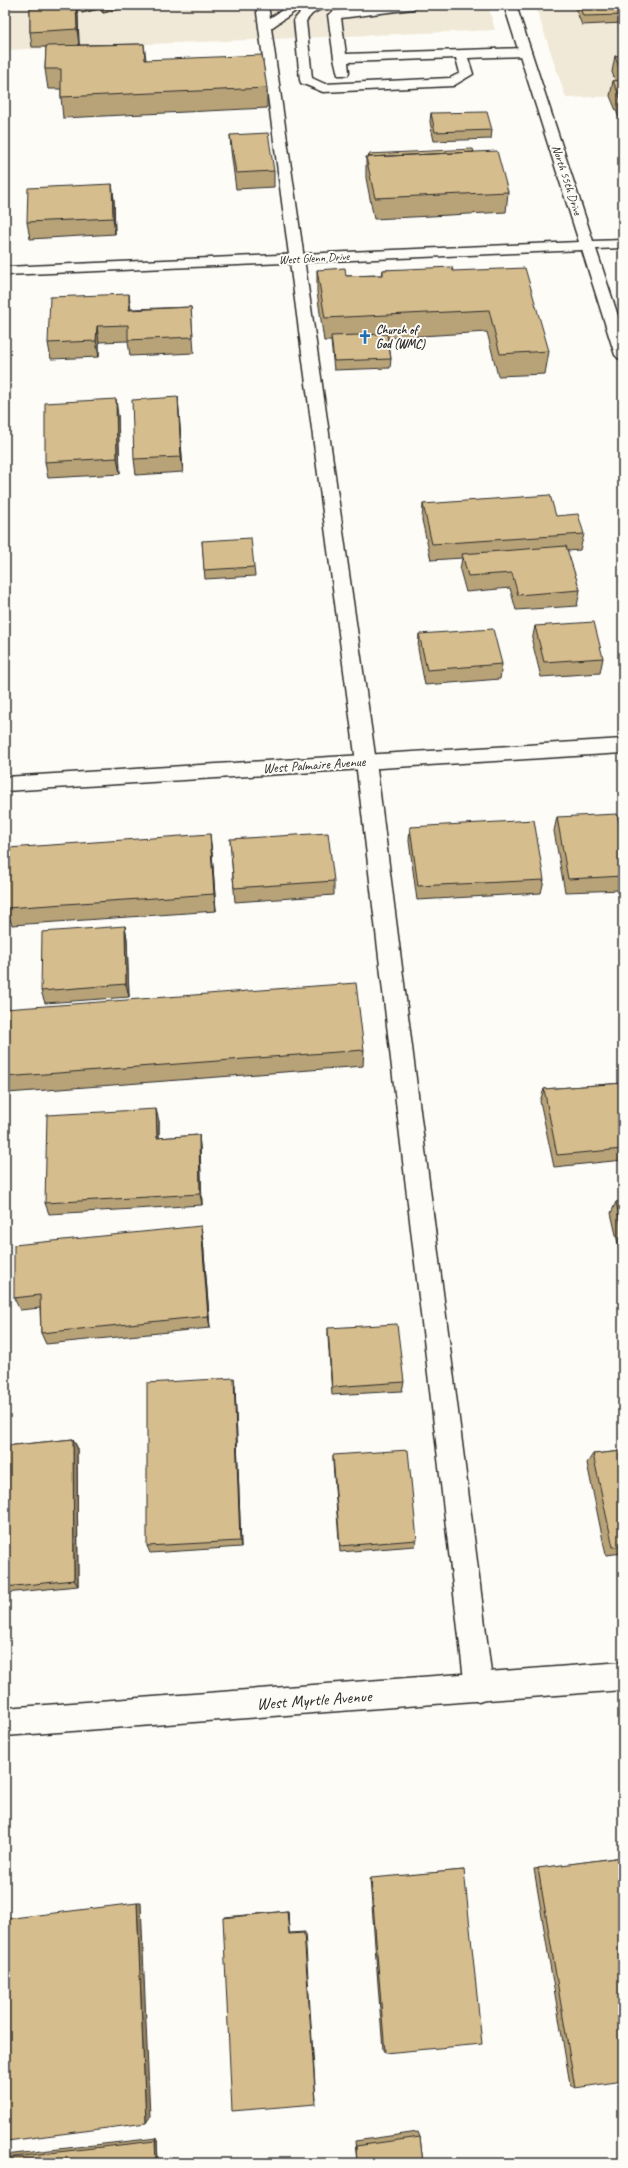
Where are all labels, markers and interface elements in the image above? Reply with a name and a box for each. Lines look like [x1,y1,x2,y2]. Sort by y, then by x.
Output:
street label: North 55th Drive [548,143,586,218]
street label: West Glenn Drive [278,248,351,268]
place label: Church of God (WMC) [376,322,426,352]
church icon: Church of God (WMC) [357,329,373,345]
street label: West Palmaire Avenue [262,753,367,777]
street label: West Myrtle Avenue [256,1685,373,1714]

